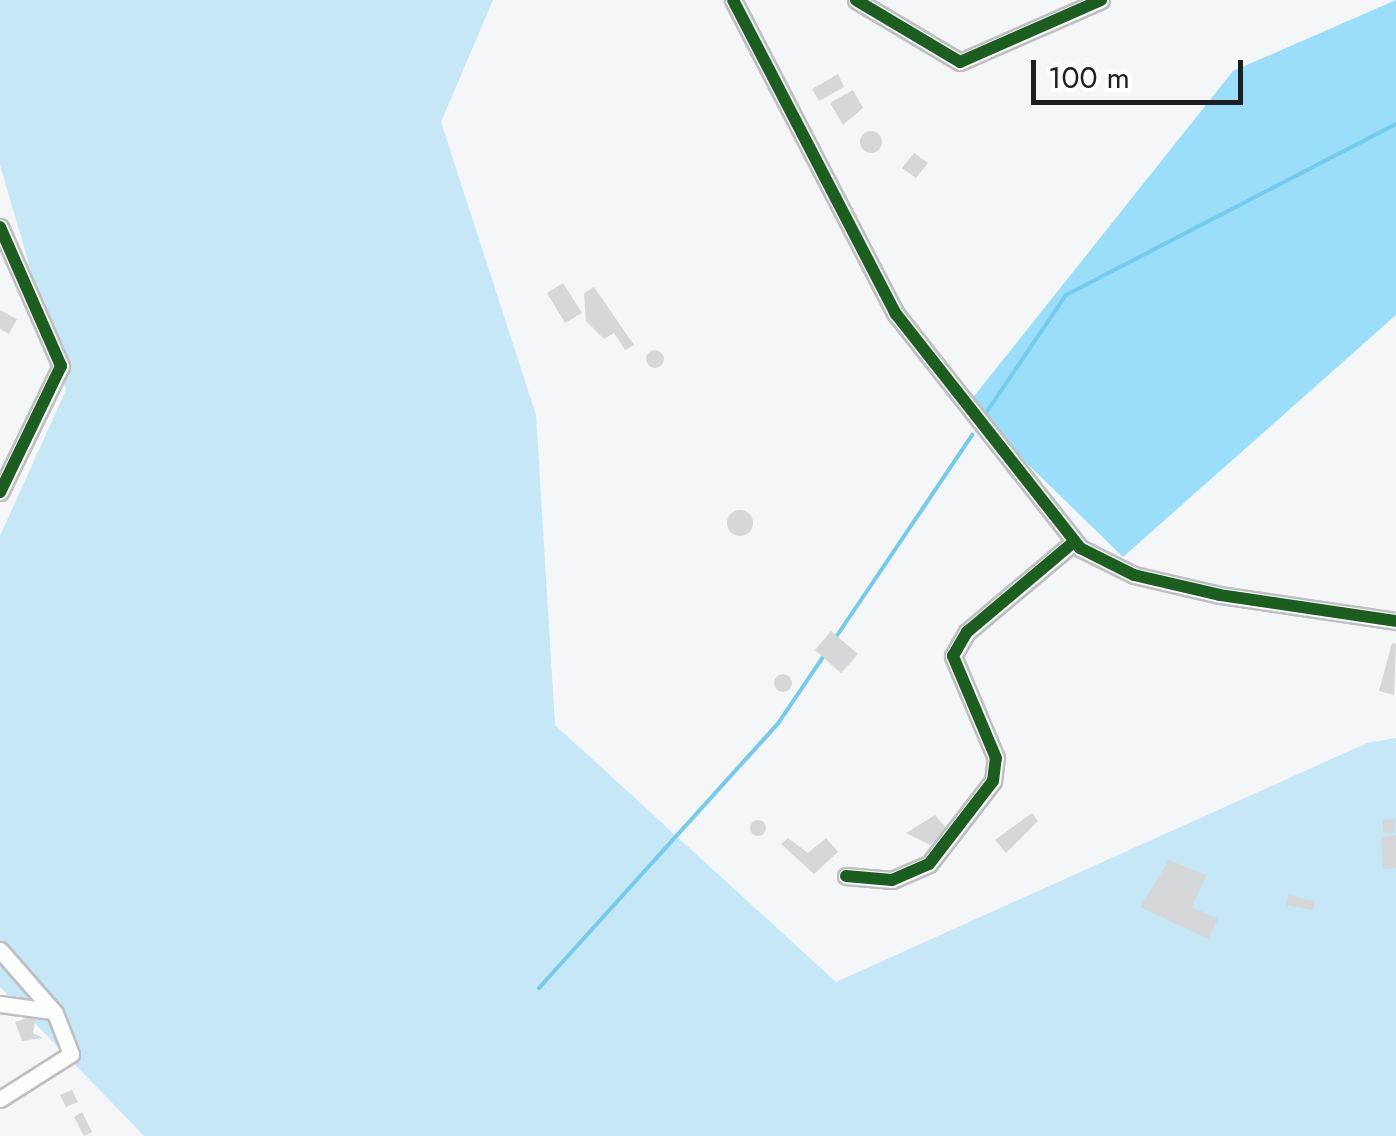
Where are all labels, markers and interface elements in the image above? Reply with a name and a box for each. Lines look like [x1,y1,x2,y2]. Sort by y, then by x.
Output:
scale bar [1036,40,1248,102]
text: 100 m [1048,56,1130,99]

